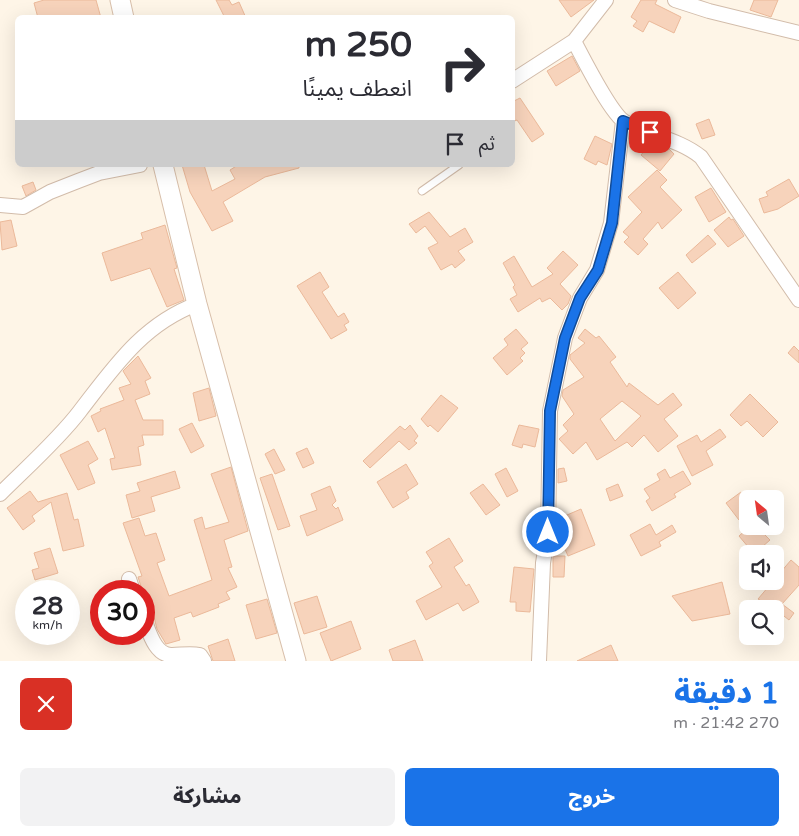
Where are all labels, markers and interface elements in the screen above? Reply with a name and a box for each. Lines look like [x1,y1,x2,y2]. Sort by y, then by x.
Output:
text: 250 m [305,24,412,66]
icon: right [430,35,495,100]
text: انعطف يمينًا [302,76,412,102]
pin [629,111,671,153]
icon: arrive [636,118,664,146]
icon: arrive [441,130,469,158]
text: ثم [479,133,495,155]
north arrow [739,490,784,535]
map controls [739,490,784,645]
position arrow [521,505,573,557]
button: sound [739,545,784,590]
speed limit sign: 30 [90,580,155,645]
text: 28 [32,591,63,621]
button: search [739,600,784,645]
text: km/h [32,618,63,632]
text: 1 دقيقة [674,675,779,712]
button: close [20,678,72,730]
text: 270 m · 21:42 [673,713,779,733]
button: مشاركة [20,768,395,826]
button: خروج [405,768,779,826]

